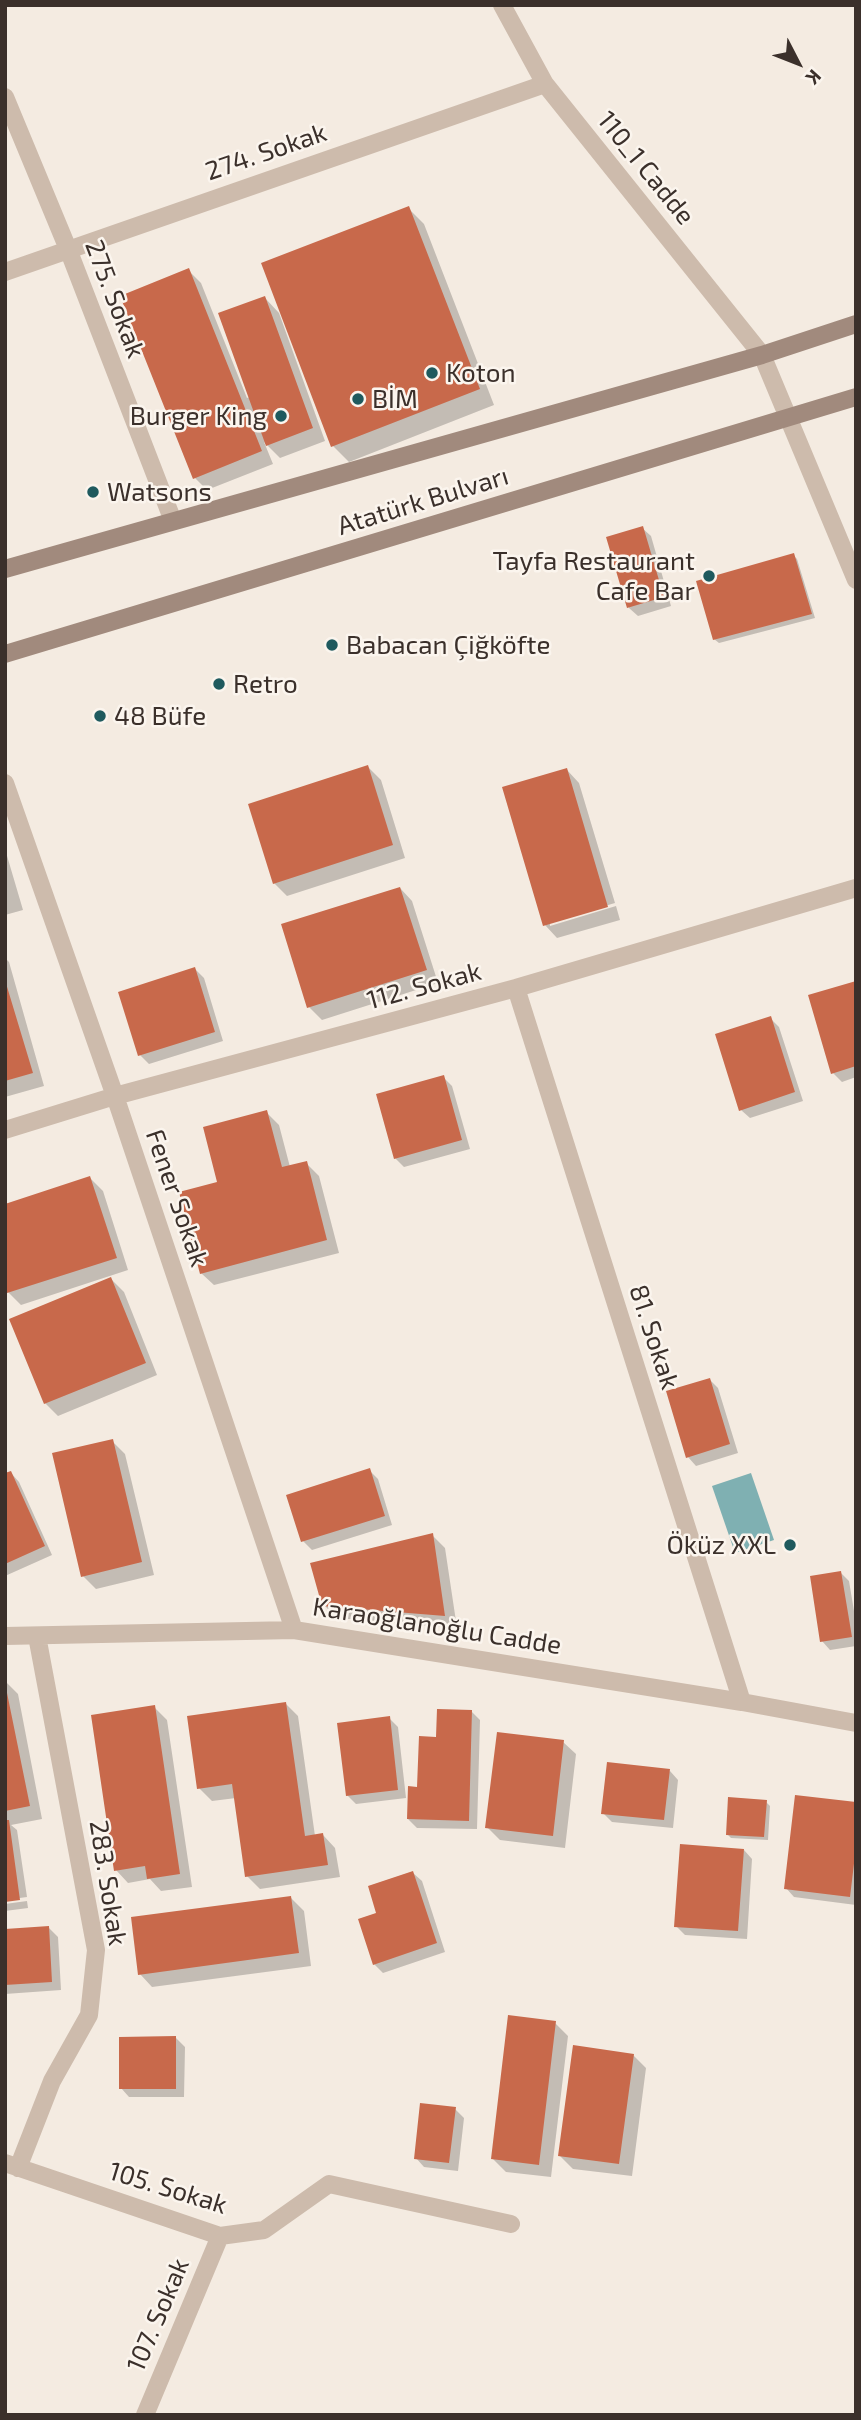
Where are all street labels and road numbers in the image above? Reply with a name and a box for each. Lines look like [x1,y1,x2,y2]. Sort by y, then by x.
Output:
street label: 110_1 Cadde [591,105,701,231]
street label: 274. Sokak [201,117,331,187]
street label: 275. Sokak [78,236,152,362]
street label: Atatürk Bulvarı [334,460,512,542]
street label: 112. Sokak [363,956,485,1016]
street label: Fener Sokak [139,1125,215,1271]
street label: 81. Sokak [622,1281,686,1393]
street label: Karaoğlanoğlu Cadde [311,1591,563,1661]
street label: 283. Sokak [83,1818,133,1948]
street label: 105. Sokak [105,2155,231,2221]
street label: 107. Sokak [120,2254,196,2376]

